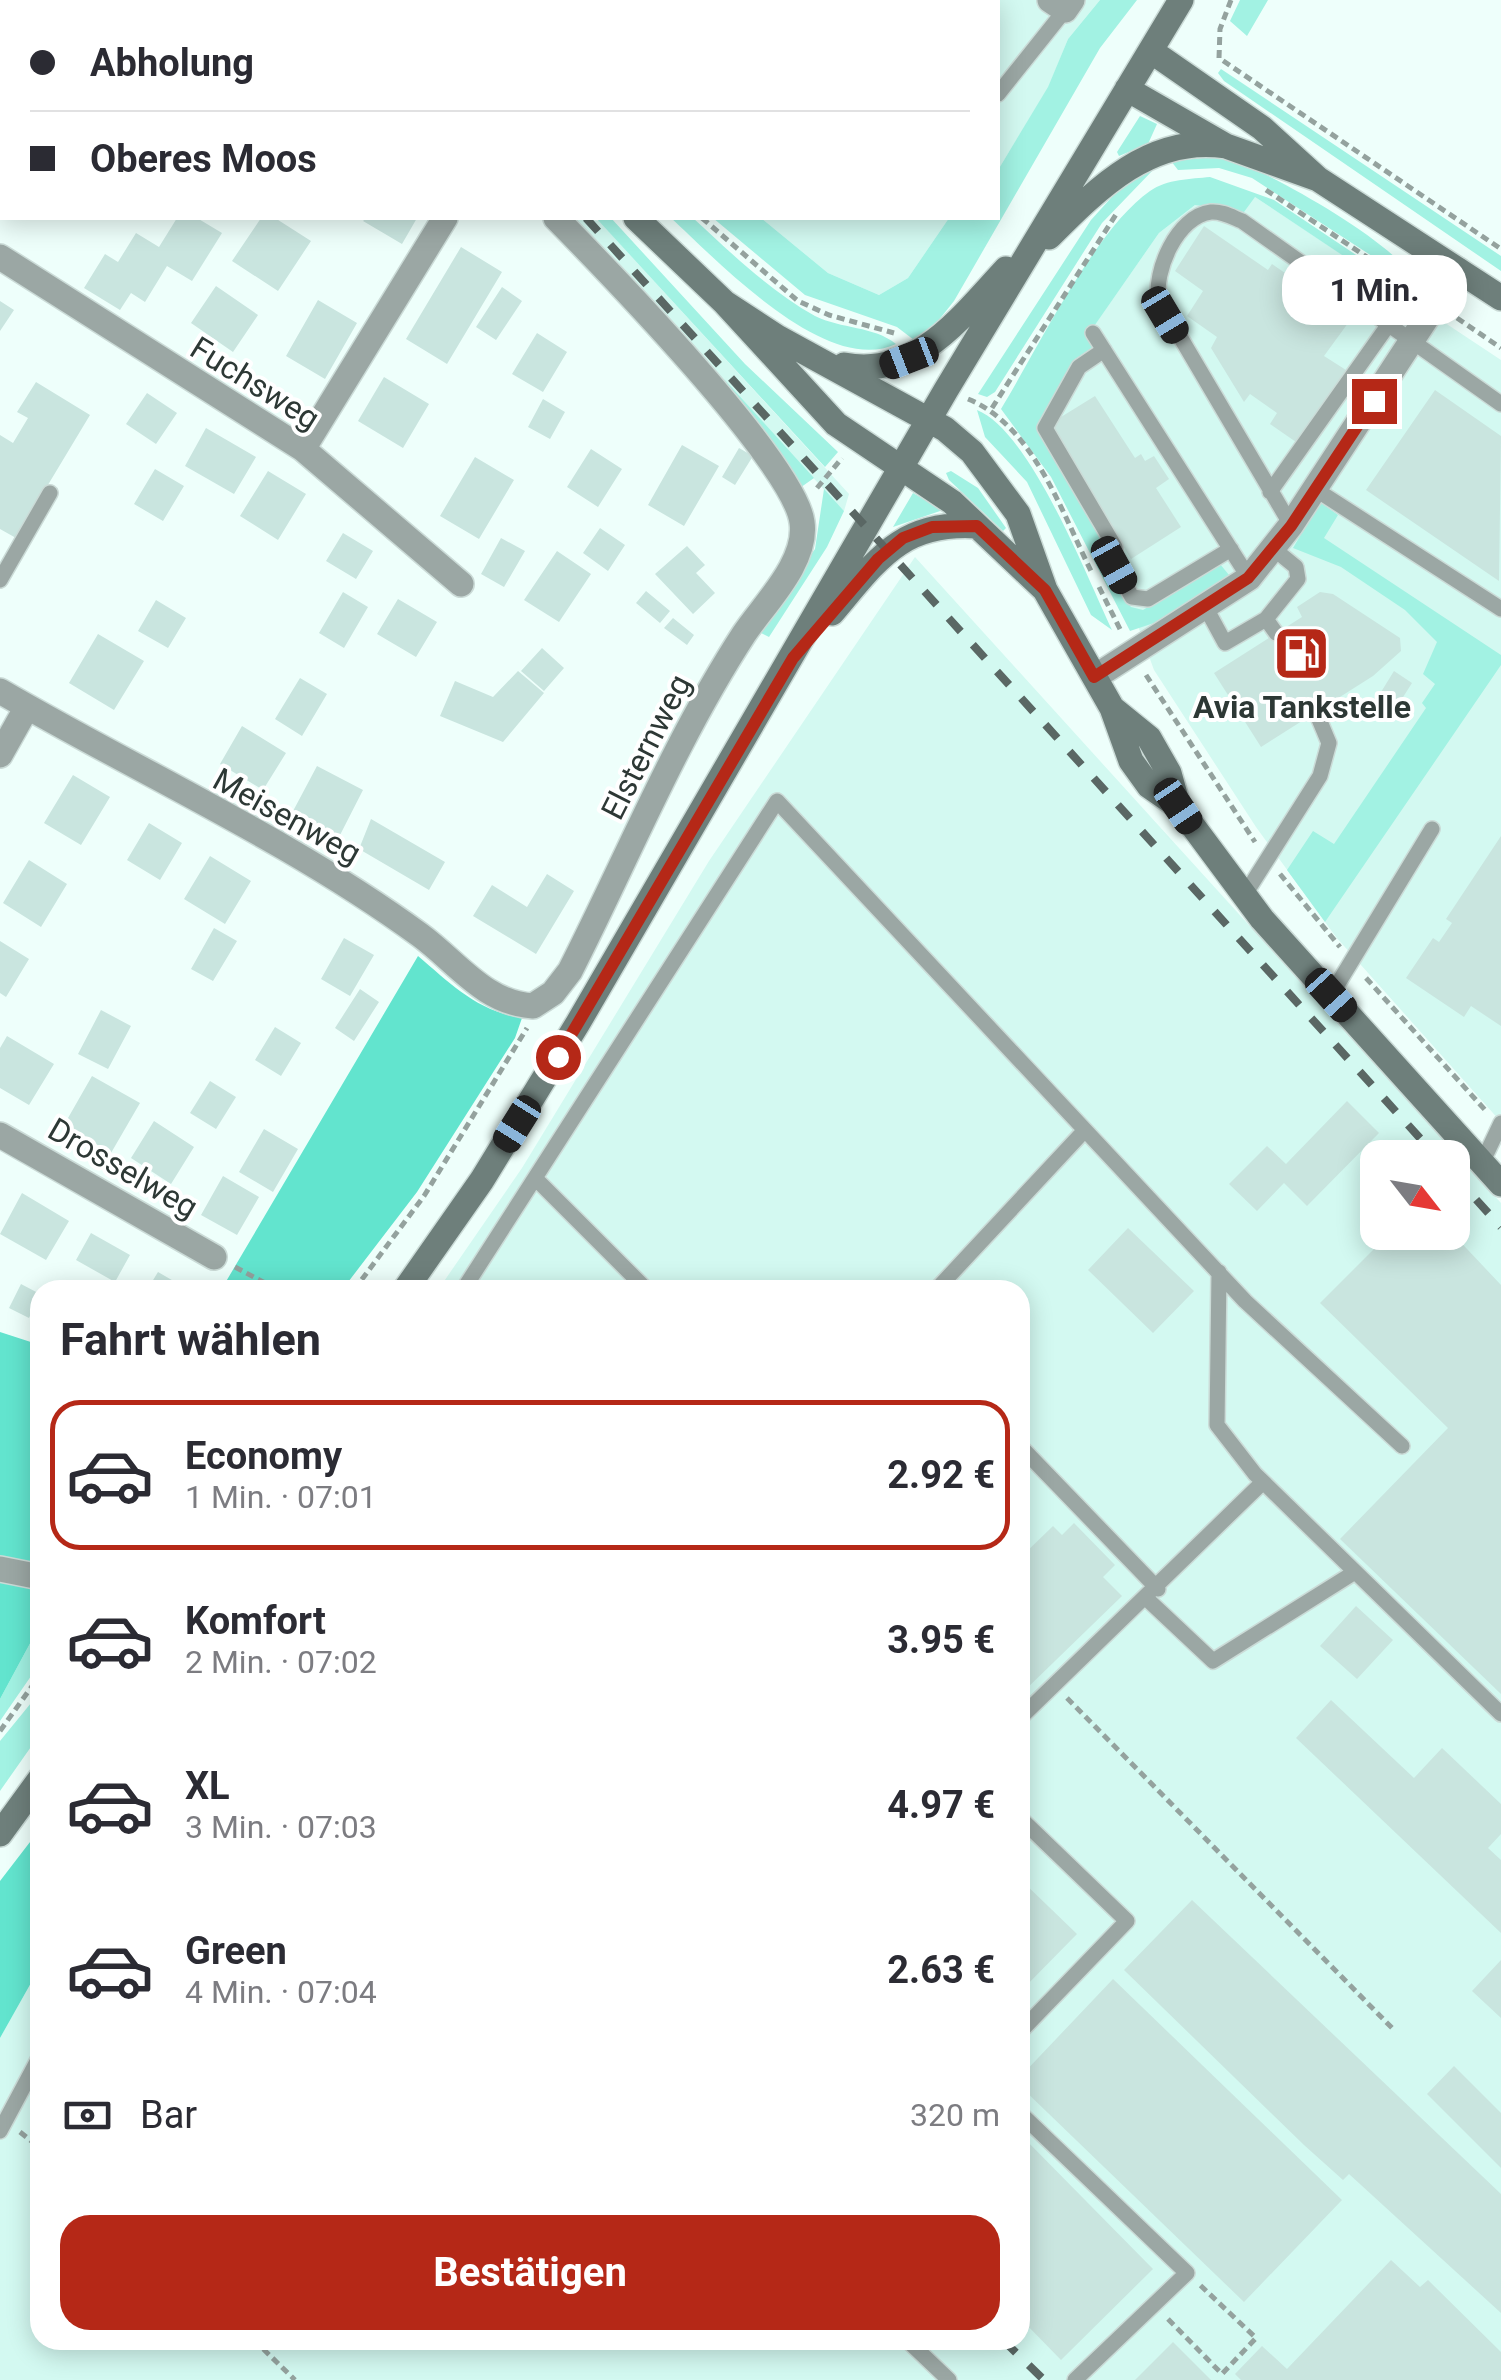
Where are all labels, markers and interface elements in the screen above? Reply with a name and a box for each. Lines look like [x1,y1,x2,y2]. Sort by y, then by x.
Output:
text: Abholung [90,41,254,85]
text: Oberes Moos [90,137,317,181]
callout: 1 Min. [1282,256,1466,326]
text: 1 Min. [1329,271,1420,309]
car [1137,282,1193,348]
street label: Fuchsweg [184,329,326,437]
car [876,333,942,383]
route end [1352,379,1397,424]
car [1086,531,1142,599]
fuel station icon: Avia Tankstelle [1272,623,1332,683]
street label: Elsternweg [593,668,699,826]
place label: Avia Tankstelle [1193,688,1411,726]
street label: Meisenweg [207,760,367,872]
car [1149,773,1207,839]
car [1300,963,1362,1027]
route start [536,1035,581,1080]
car [488,1091,546,1157]
street label: Drosselweg [41,1110,205,1226]
north arrow [1360,1140,1470,1250]
map controls [1360,1140,1470,1250]
text: Fahrt wählen [60,1313,321,1366]
icon: car [65,1430,155,1520]
text: Economy [185,1434,342,1478]
text: 2.92 € [887,1453,995,1497]
text: 1 Min. · 07:01 [185,1478,377,1516]
icon: car [65,1595,155,1685]
text: Komfort [185,1599,326,1643]
text: 3.95 € [887,1618,995,1662]
text: 2 Min. · 07:02 [185,1643,377,1681]
icon: car [65,1760,155,1850]
text: XL [185,1764,230,1808]
text: 4.97 € [887,1783,995,1827]
text: 3 Min. · 07:03 [185,1808,377,1846]
icon: car [65,1925,155,2015]
text: Green [185,1929,287,1973]
text: 2.63 € [887,1948,995,1992]
text: 4 Min. · 07:04 [185,1973,377,2011]
icon: cash [60,2088,115,2143]
text: Bar [140,2093,197,2137]
text: 320 m [910,2096,1000,2134]
button: Bestätigen [60,2215,1000,2330]

